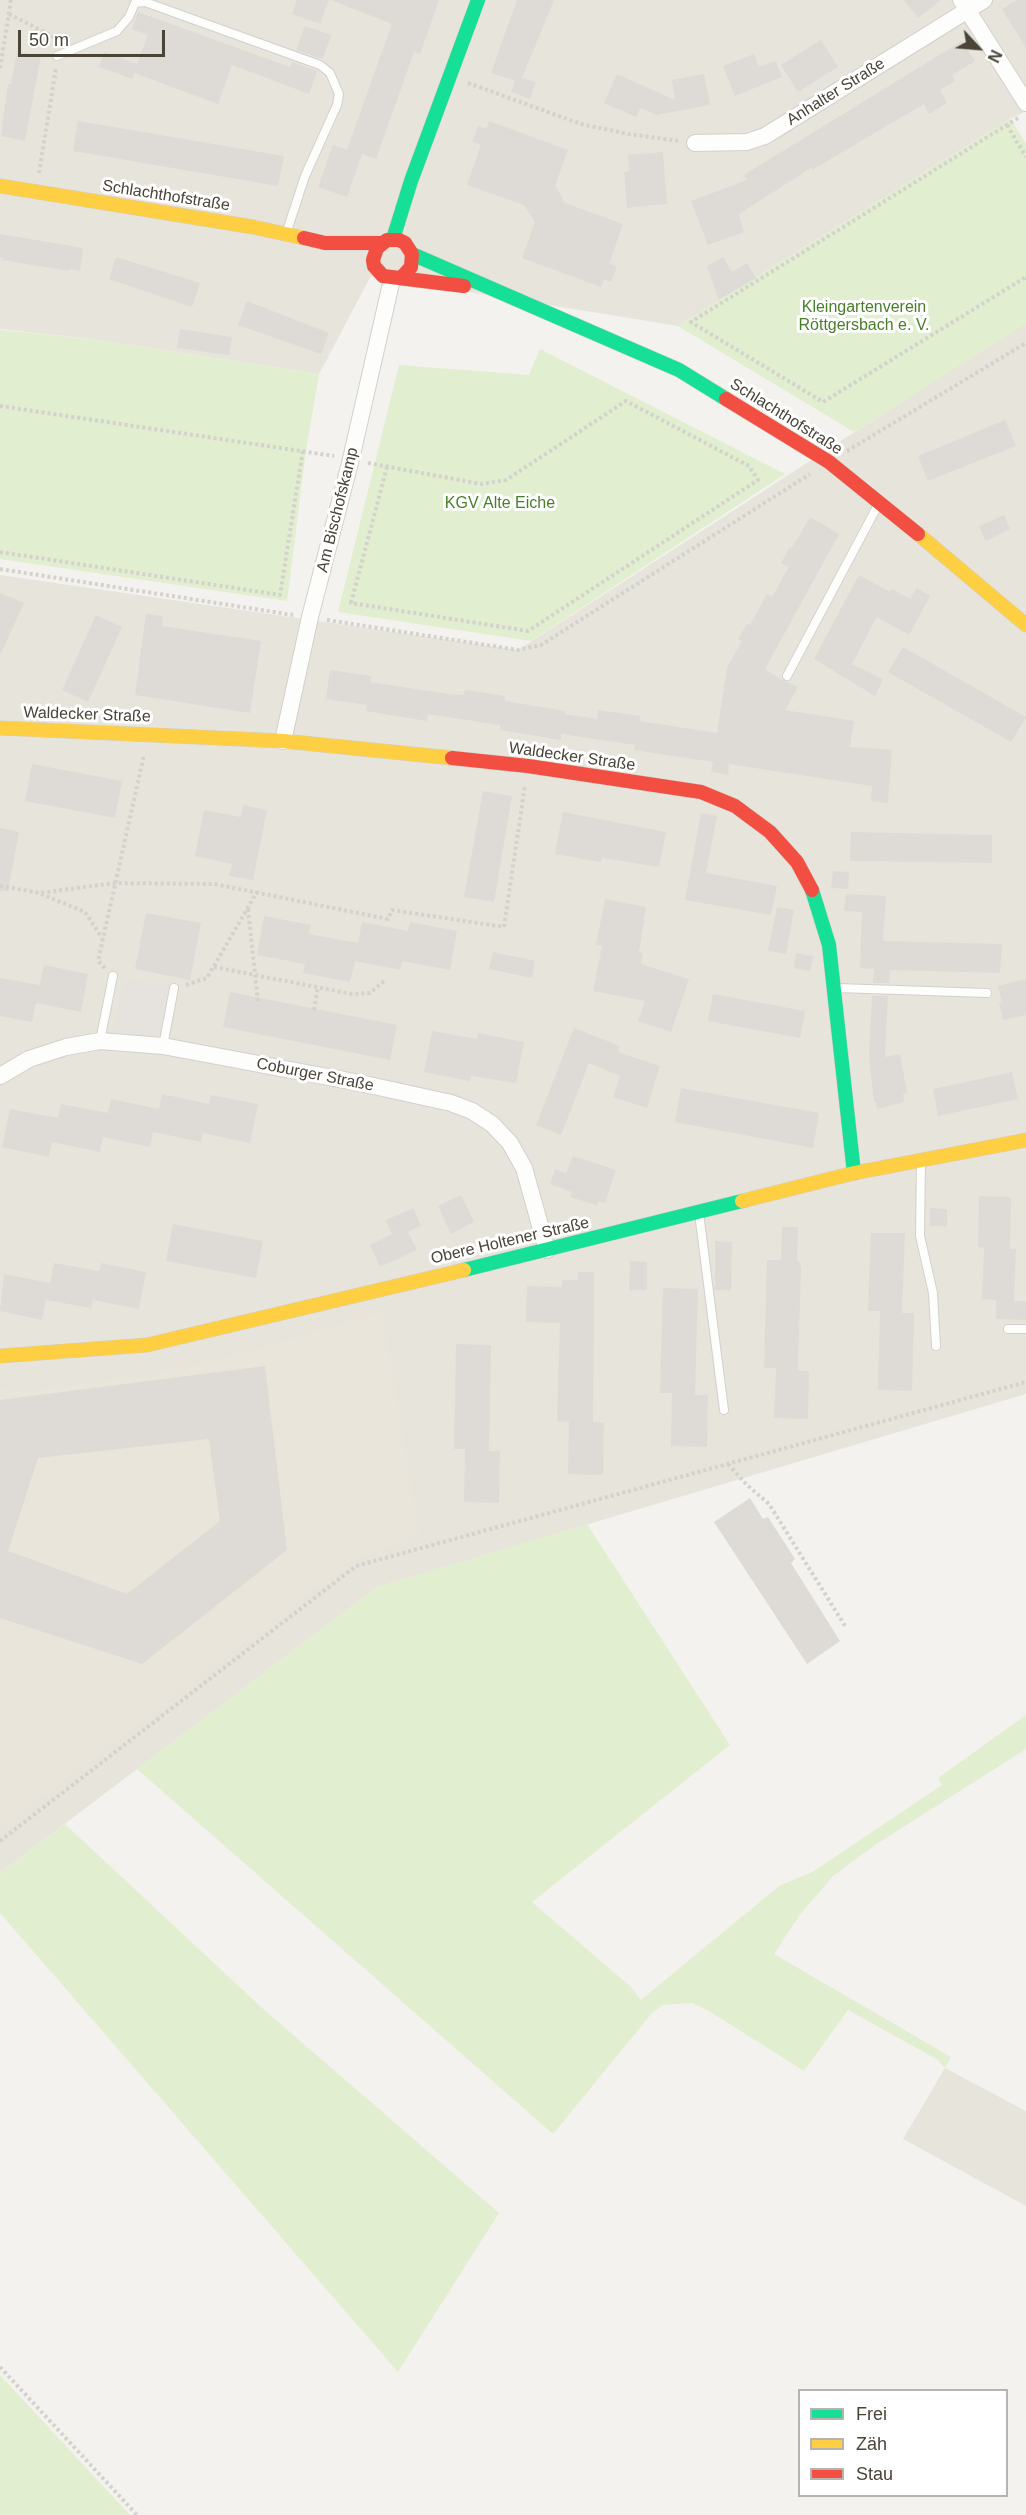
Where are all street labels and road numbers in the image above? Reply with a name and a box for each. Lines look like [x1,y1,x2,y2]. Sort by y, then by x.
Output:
street label: Anhalter Straße [783,54,889,130]
street label: Schlachthofstraße [101,176,231,216]
street label: Schlachthofstraße [726,375,846,459]
street label: Am Bischofskamp [313,446,363,574]
street label: Waldecker Straße [23,703,151,727]
street label: Waldecker Straße [508,739,636,775]
street label: Coburger Straße [255,1054,375,1096]
street label: Obere Holtener Straße [429,1213,591,1269]

